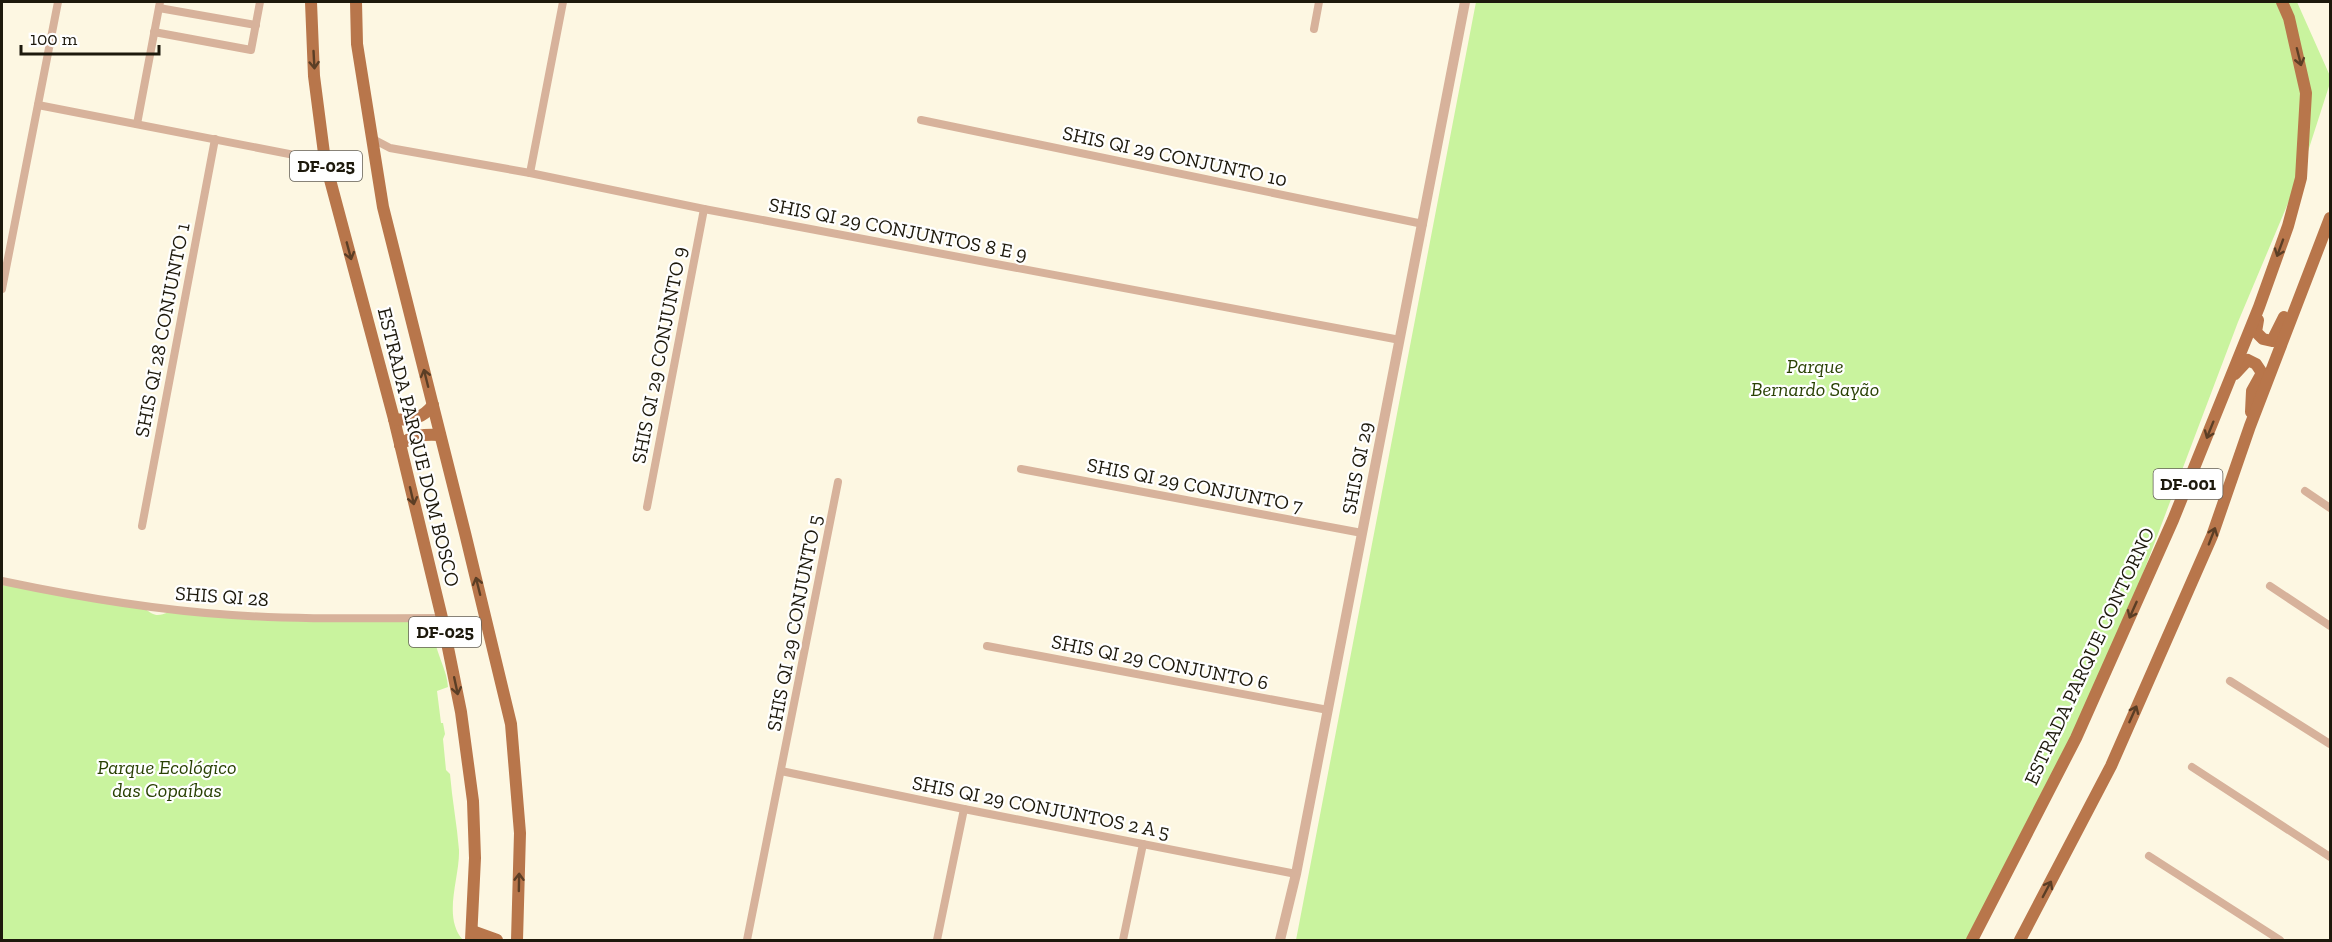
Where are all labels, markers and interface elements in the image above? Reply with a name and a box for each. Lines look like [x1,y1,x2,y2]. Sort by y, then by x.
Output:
scale bar [21,18,159,56]
text: 100 m [30,28,78,50]
one-way arrow [2294,48,2306,67]
one-way arrow [308,49,319,69]
street label: SHIS QI 29 CONJUNTO 10 [1061,120,1289,192]
road number: DF-025 [290,151,362,181]
street label: SHIS QI 29 CONJUNTOS 8 E 9 [767,192,1029,266]
street label: SHIS QI 28 CONJUNTO 1 [129,221,195,439]
one-way arrow [2274,239,2285,257]
one-way arrow [344,241,355,260]
street label: SHIS QI 29 CONJUNTO 9 [626,245,692,465]
street label: ESTRADA PARQUE DOM BOSCO [373,305,465,589]
park label: Parque Bernardo Sayão [1751,354,1879,401]
one-way arrow [419,369,431,388]
street label: SHIS QI 29 [1336,420,1378,516]
one-way arrow [2204,421,2215,439]
street label: SHIS QI 29 CONJUNTO 7 [1085,452,1305,518]
road number: DF-001 [2154,469,2222,499]
one-way arrow [407,486,418,505]
street label: SHIS QI 29 CONJUNTO 5 [761,513,827,733]
street label: ESTRADA PARQUE CONTORNO [2019,523,2159,789]
one-way arrow [2207,527,2218,545]
one-way arrow [472,577,484,596]
street label: SHIS QI 28 [174,581,270,611]
one-way arrow [2127,600,2139,618]
road number: DF-025 [409,617,481,647]
street label: SHIS QI 29 CONJUNTO 6 [1050,629,1270,695]
one-way arrow [451,676,462,695]
one-way arrow [2128,706,2140,724]
park label: Parque Ecológico das Copaíbas [97,755,237,802]
street label: SHIS QI 29 CONJUNTOS 2 A 5 [910,770,1172,844]
one-way arrow [513,873,525,893]
one-way arrow [2041,880,2053,898]

